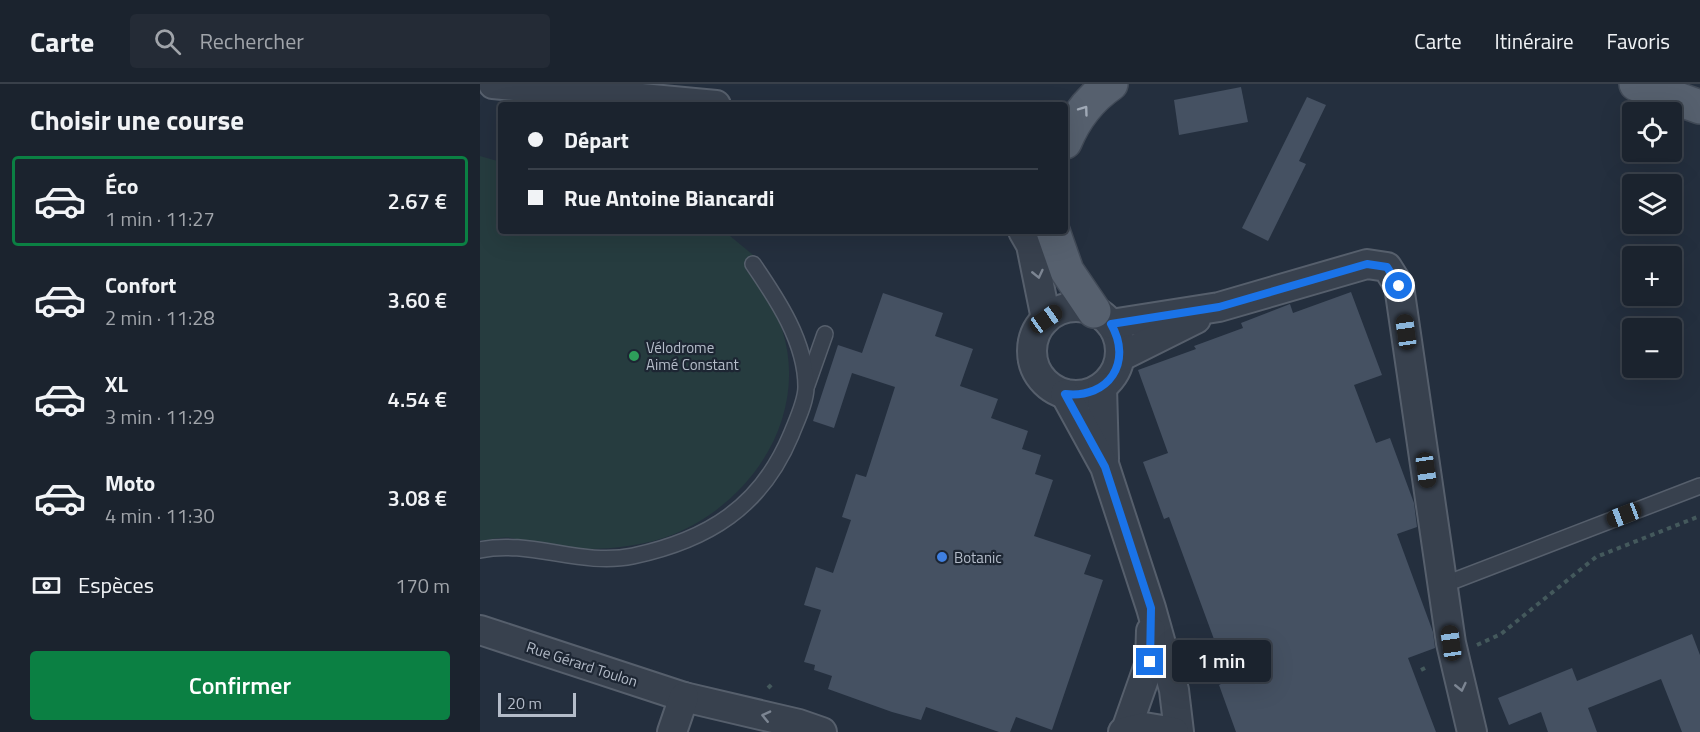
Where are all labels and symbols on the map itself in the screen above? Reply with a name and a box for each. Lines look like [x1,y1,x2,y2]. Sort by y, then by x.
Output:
one-way arrow [1076,105,1087,116]
one-way arrow [1031,269,1044,279]
route start [1385,272,1412,299]
car [1026,301,1066,337]
car [1395,313,1417,351]
place label: Vélodrome Aimé Constant [646,336,739,376]
marker: Vélodrome Aimé Constant [627,349,641,363]
car [1415,451,1437,489]
car [1604,500,1644,530]
place label: Botanic [954,546,1002,569]
marker: Botanic [935,550,949,564]
car [1440,624,1462,662]
street label: Rue Gérard Toulon [523,635,641,693]
callout: 1 min [1171,641,1270,683]
route end [1136,648,1163,675]
one-way arrow [1454,682,1467,692]
scale bar [498,690,576,718]
one-way arrow [761,710,771,723]

